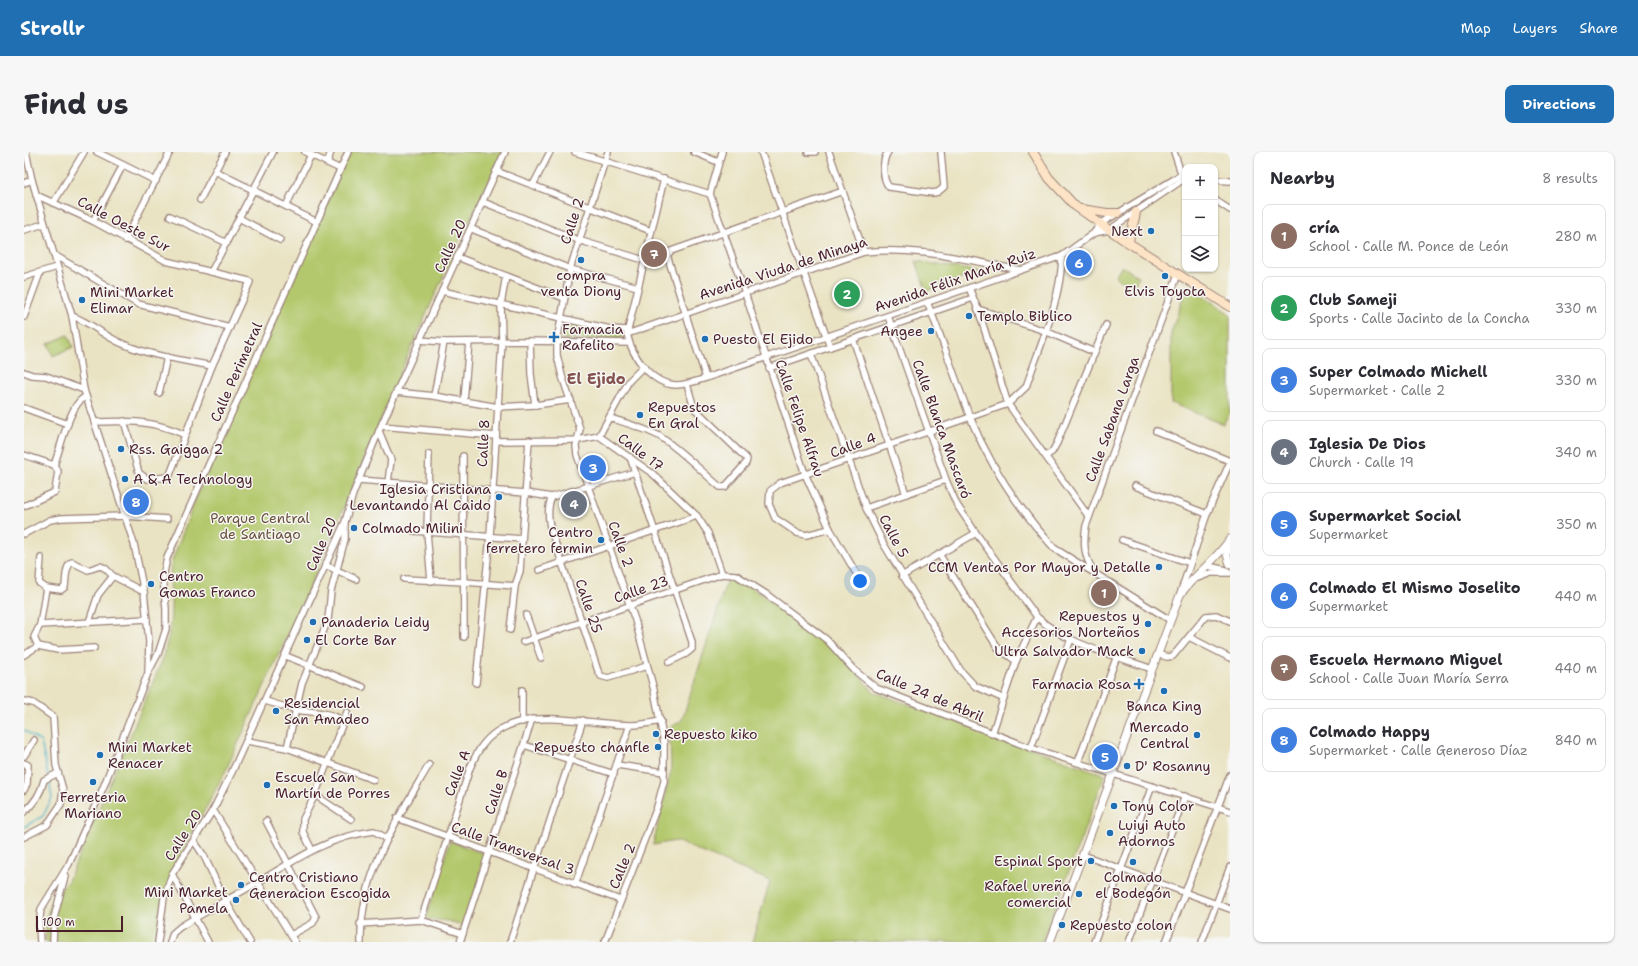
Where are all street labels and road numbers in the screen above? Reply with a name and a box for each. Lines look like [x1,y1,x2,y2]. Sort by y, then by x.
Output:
street label: Calle Oeste Sur [74,192,174,256]
street label: Calle 2 [556,195,588,247]
street label: Calle 20 [430,216,470,276]
street label: Avenida Viuda de Minaya [697,232,870,304]
street label: Avenida Félix María Ruiz [872,244,1038,316]
street label: Calle Perimetral [206,319,266,425]
street label: Calle Sabana Larga [1081,353,1143,484]
street label: Calle Felipe Alfrau [771,357,829,479]
street label: Calle Blanca Mascaró [908,357,976,501]
street label: Calle 8 [473,419,493,467]
street label: Calle 4 [827,428,879,462]
street label: Calle 17 [614,429,668,475]
street label: Calle 5 [875,511,913,561]
street label: Calle 20 [302,514,340,574]
street label: Calle 2 [604,518,638,570]
street label: Calle 23 [611,571,671,607]
street label: Calle 25 [571,577,607,635]
street label: Calle 24 de Abril [873,664,987,726]
street label: Calle A [440,747,474,799]
street label: Calle B [480,767,512,817]
street label: Calle 20 [160,806,206,864]
street label: Calle Transversal 3 [449,817,577,879]
street label: Calle 2 [605,840,639,892]

